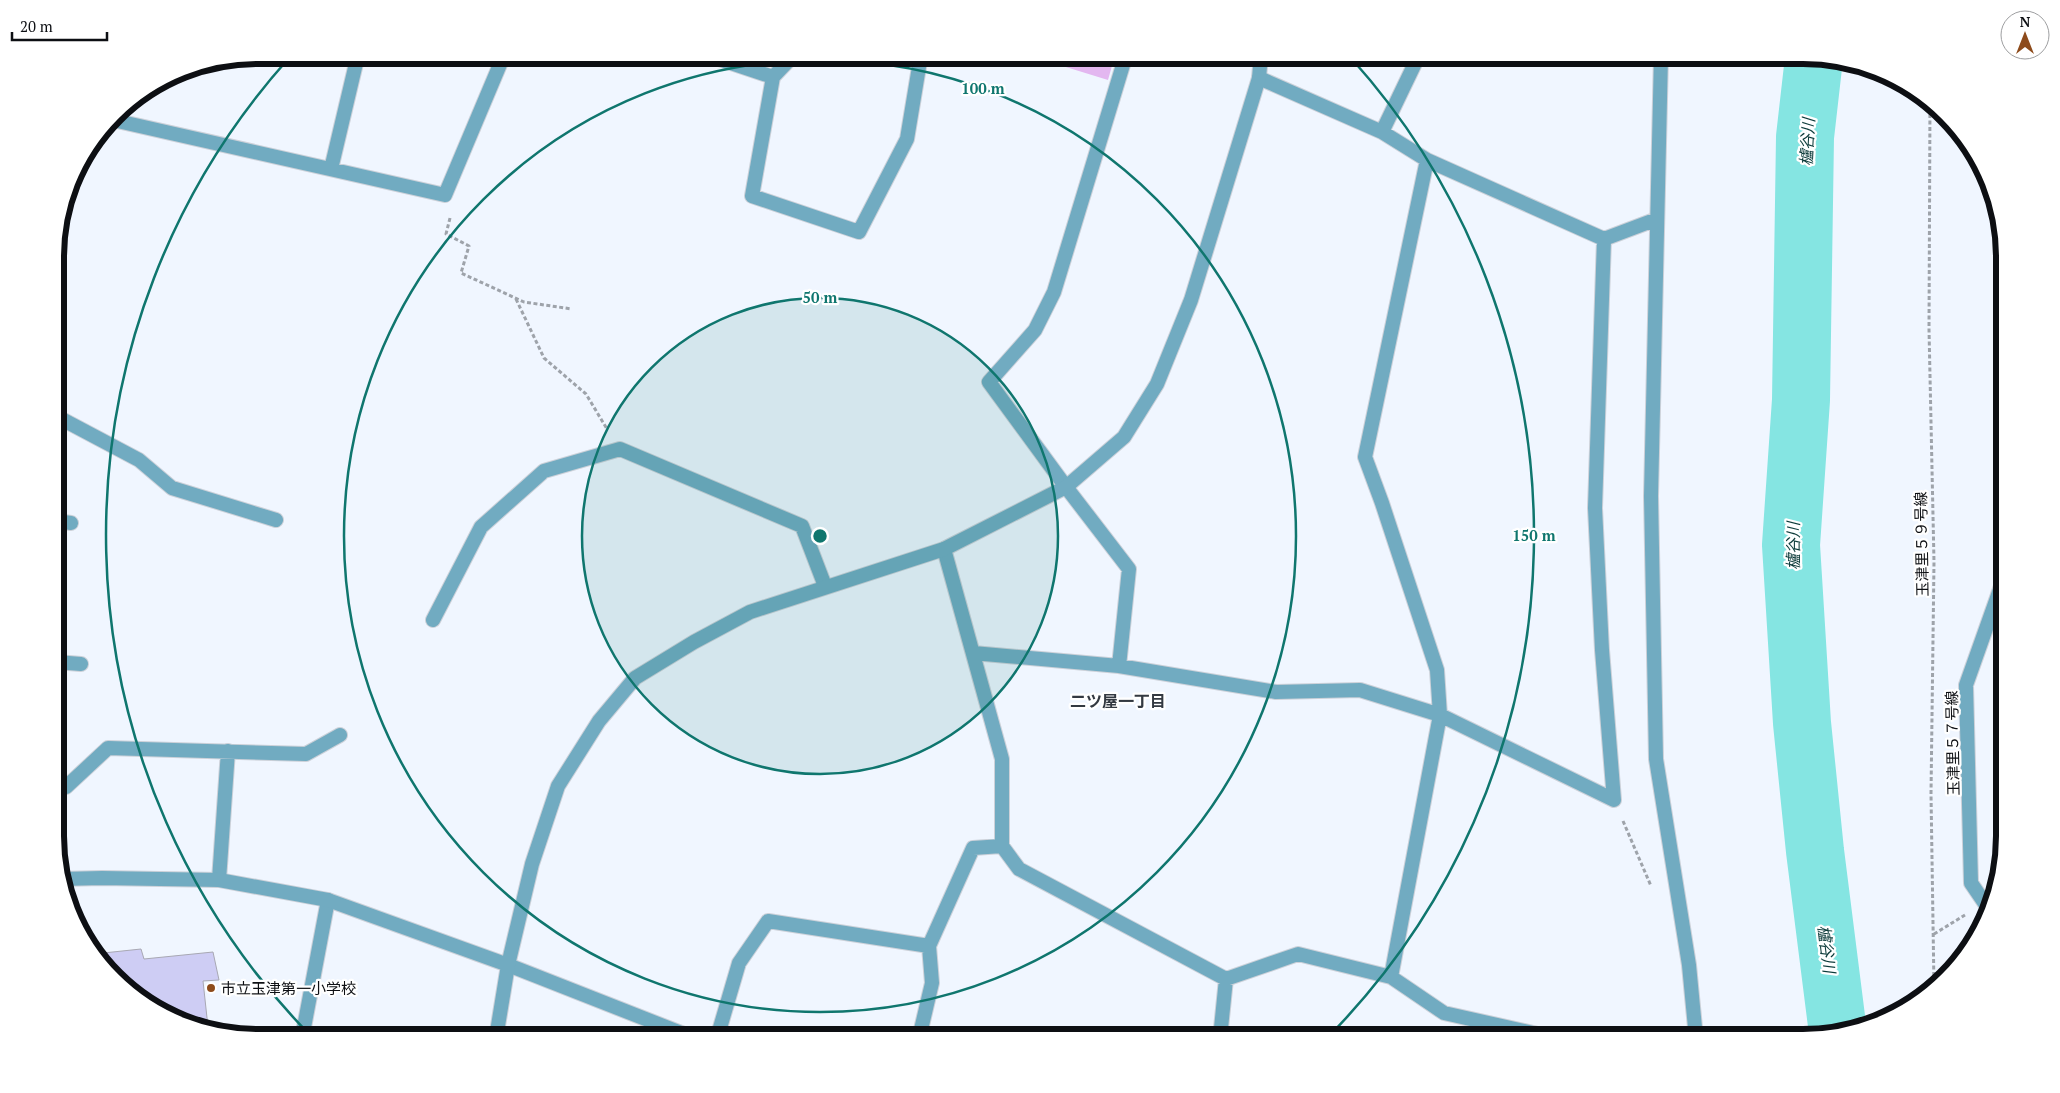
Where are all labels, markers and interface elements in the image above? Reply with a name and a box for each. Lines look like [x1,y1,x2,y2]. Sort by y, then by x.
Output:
scale bar [12,10,108,42]
north arrow [2000,10,2050,60]
text: N [2020,12,2031,31]
text: 20 m [20,16,53,36]
text: 100 m [961,78,1005,98]
water label: 櫨谷川 [1795,115,1819,167]
text: 50 m [803,287,838,307]
street label: 玉津里５９号線 [1910,491,1932,597]
water label: 櫨谷川 [1782,520,1804,570]
text: 150 m [1512,525,1556,545]
centre of rings [811,527,829,545]
district label: 二ツ屋一丁目 [1070,690,1166,712]
street label: 玉津里５７号線 [1941,690,1963,796]
water label: 櫨谷川 [1813,924,1841,976]
place label: 市立玉津第一小学校 [221,978,356,998]
marker: 市立玉津第一小学校 [205,982,217,994]

